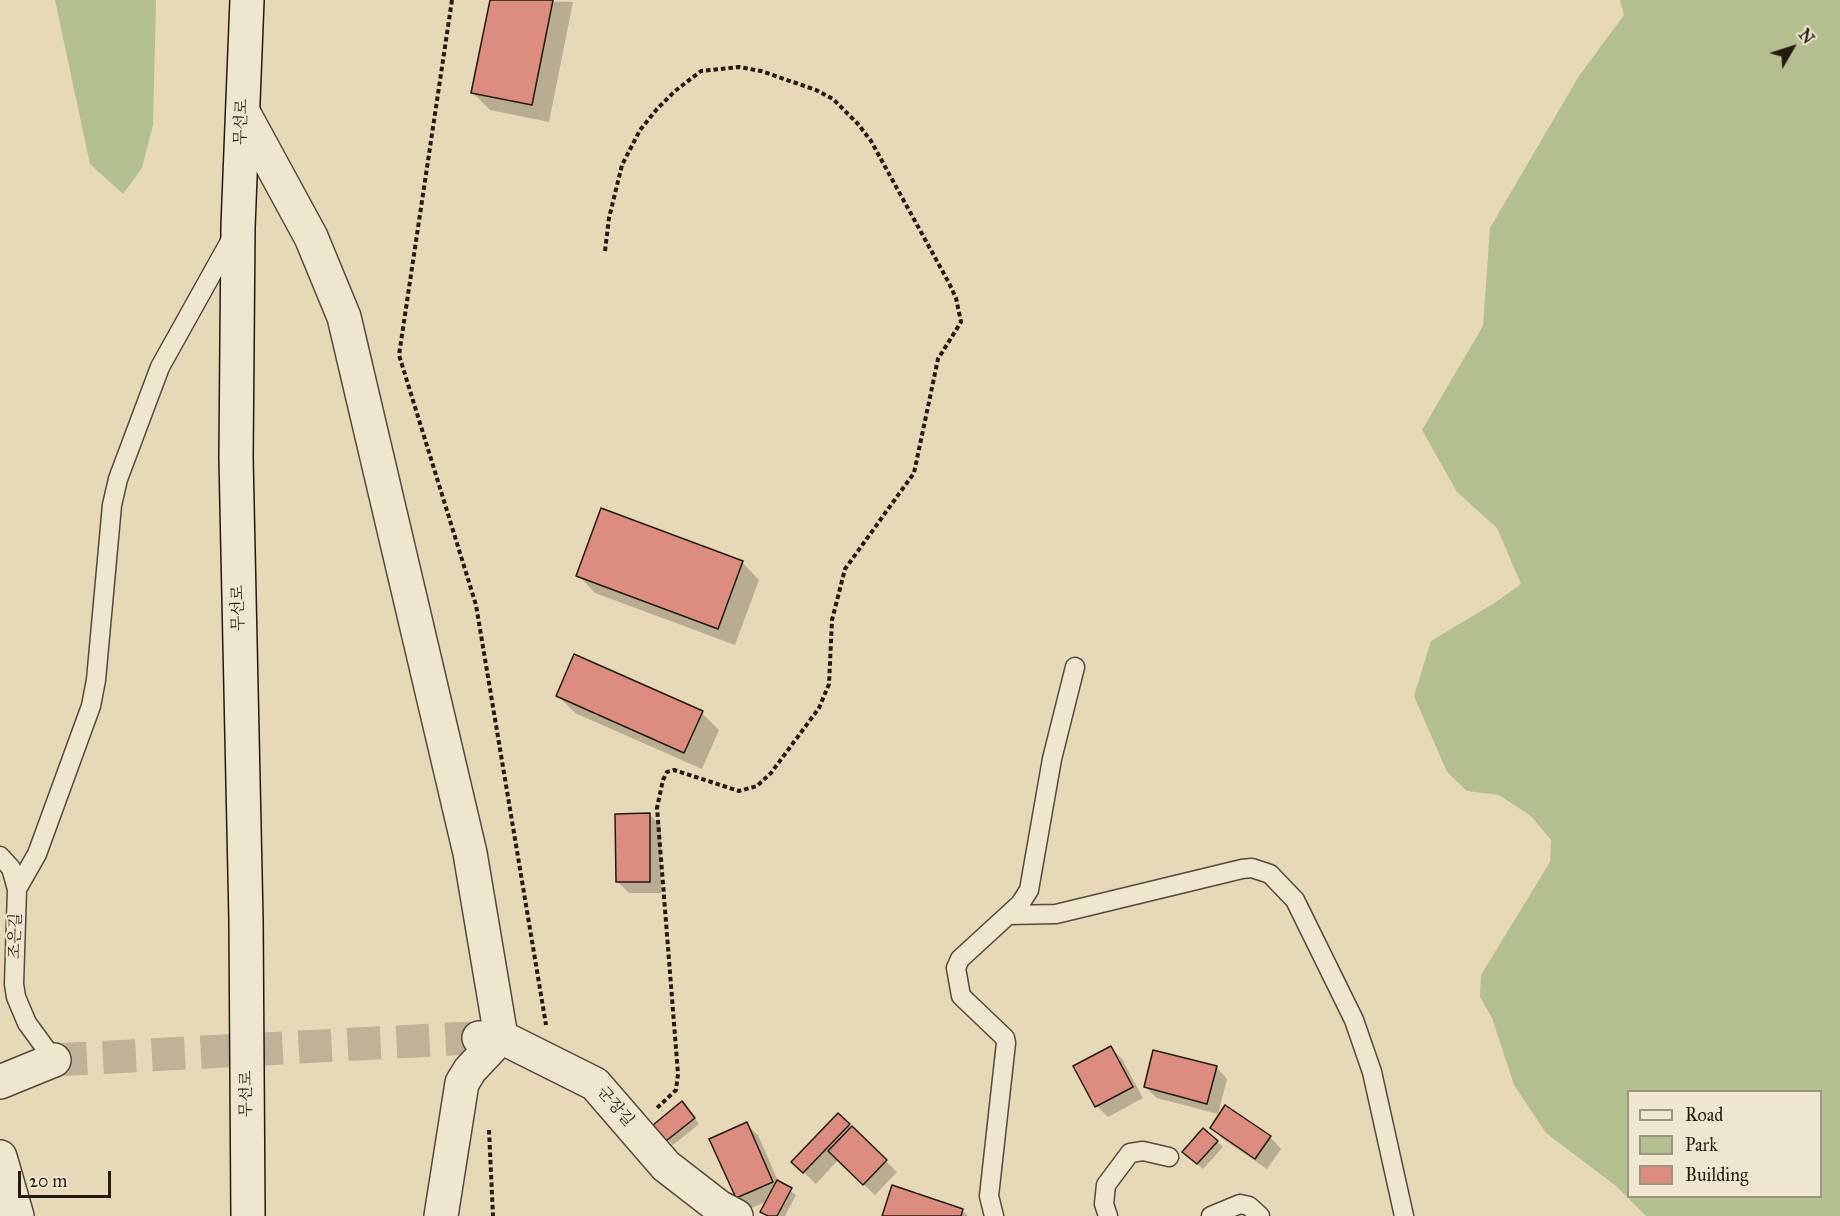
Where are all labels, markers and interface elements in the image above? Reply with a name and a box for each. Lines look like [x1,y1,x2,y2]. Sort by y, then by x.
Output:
north arrow [1762,18,1822,78]
text: N [1795,25,1818,48]
street label: 무선로 [232,98,252,146]
street label: 무선로 [229,585,249,631]
street label: 조은길 [6,912,26,960]
street label: 무선로 [237,1071,257,1117]
street label: 군장길 [593,1083,637,1131]
legend [1627,1090,1822,1198]
text: Road [1685,1104,1723,1126]
text: Park [1685,1134,1718,1156]
scale bar [21,1159,114,1197]
text: Building [1685,1164,1748,1186]
text: 20 m [29,1170,67,1192]

